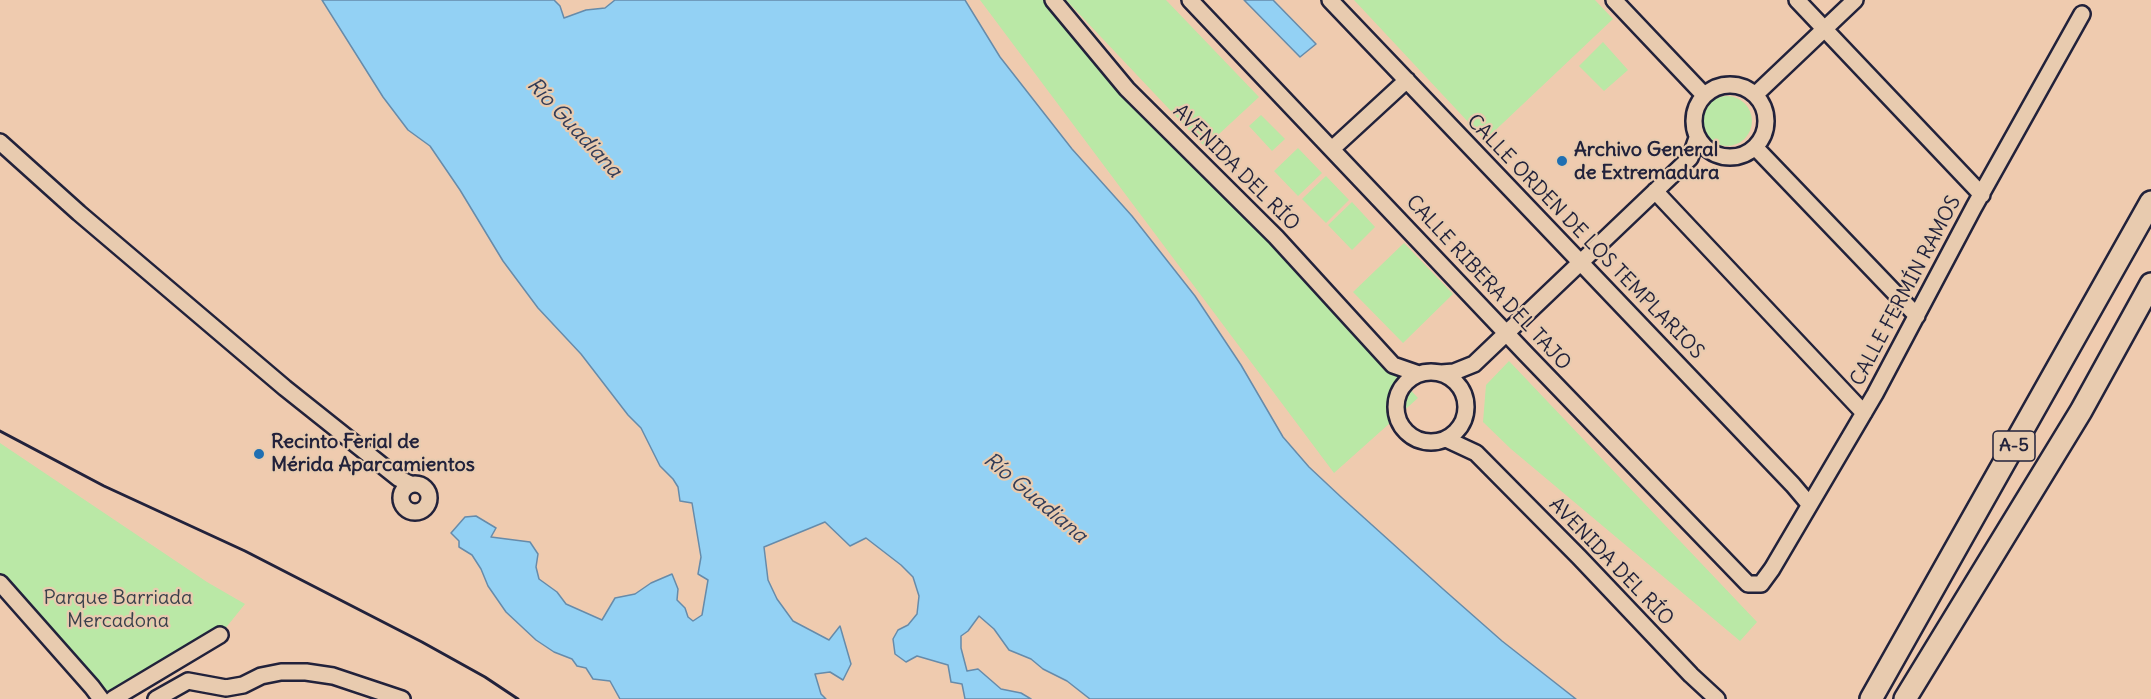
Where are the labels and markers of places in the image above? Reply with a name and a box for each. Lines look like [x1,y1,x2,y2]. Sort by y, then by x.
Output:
place label: Archivo General de Extremadura [1574,138,1719,185]
marker: Archivo General de Extremadura [1555,154,1569,168]
place label: Recinto Ferial de Mérida Aparcamientos [271,430,475,477]
marker: Recinto Ferial de Mérida Aparcamientos [252,447,266,461]

